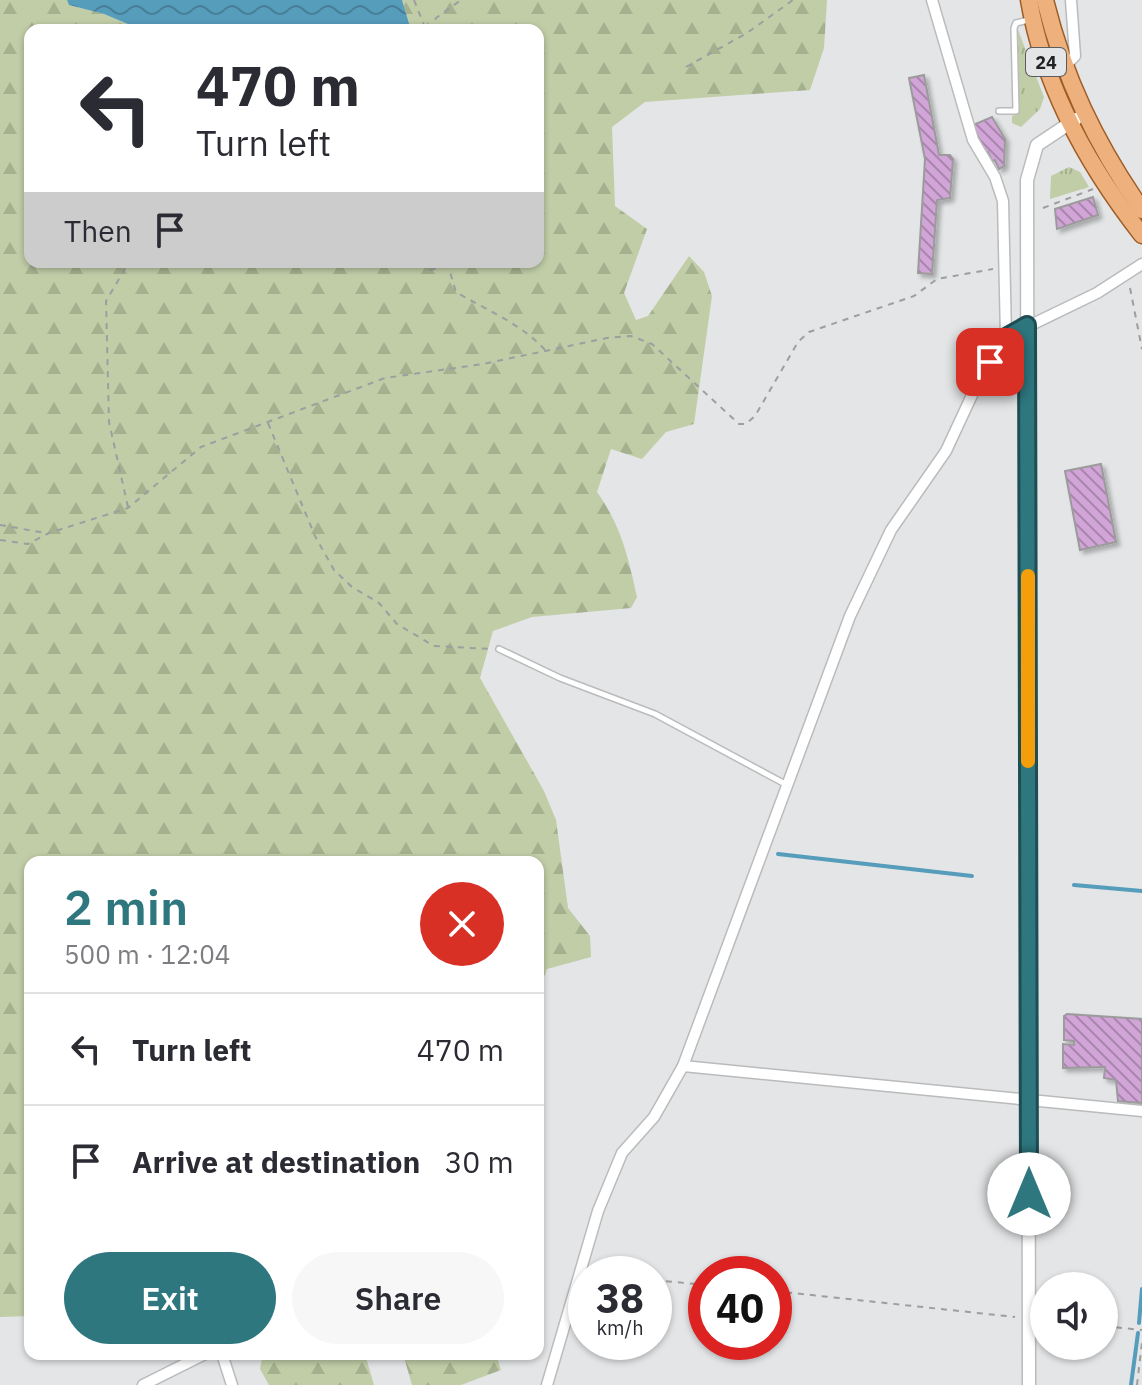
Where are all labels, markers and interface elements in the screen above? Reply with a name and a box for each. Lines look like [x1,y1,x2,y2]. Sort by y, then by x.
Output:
road number: 24 [1026,48,1066,76]
text: 470 m [196,49,360,121]
icon: left [64,56,168,160]
text: Turn left [196,119,331,166]
icon: arrive [148,208,192,252]
text: Then [64,211,132,250]
pin [956,328,1024,396]
icon: arrive [968,340,1012,384]
text: 2 min [64,876,188,938]
button: close [420,882,504,966]
text: 500 m · 12:04 [64,937,230,971]
icon: left [64,1027,108,1071]
text: Turn left [132,1030,251,1069]
text: 470 m [417,1030,504,1069]
icon: arrive [64,1139,108,1183]
text: Arrive at destination [132,1142,420,1181]
text: 30 m [444,1142,514,1181]
position arrow [987,1152,1071,1236]
button: Exit [64,1252,276,1344]
button: Share [292,1252,504,1344]
speed limit sign: 40 [688,1256,792,1360]
text: 38 [596,1272,644,1324]
map controls [1030,1272,1118,1360]
button: sound [1030,1272,1118,1360]
text: km/h [596,1314,644,1341]

